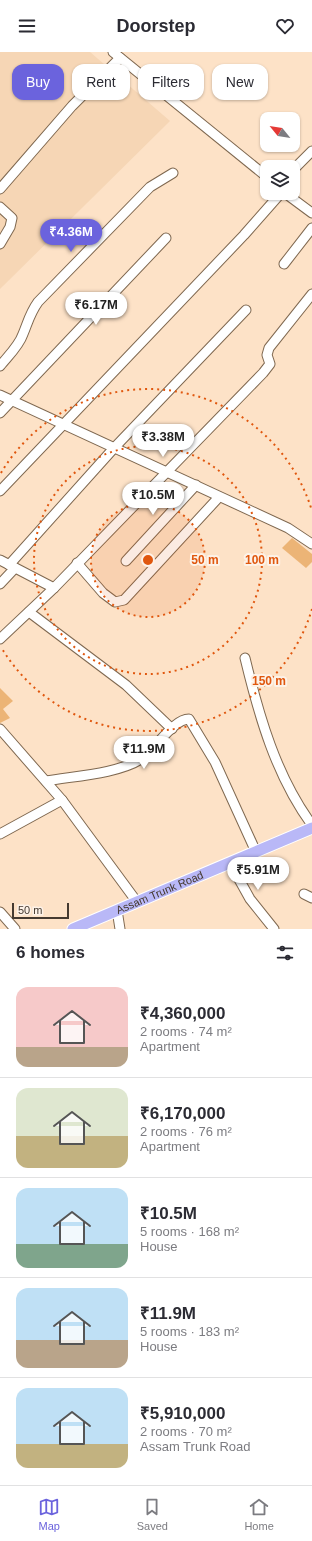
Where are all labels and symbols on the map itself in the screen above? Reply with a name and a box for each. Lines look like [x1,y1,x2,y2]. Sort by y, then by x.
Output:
north arrow [260,112,300,152]
pin: ₹4.36M [38,219,104,253]
pin: ₹6.17M [63,292,129,326]
pin: ₹3.38M [130,424,196,458]
pin: ₹10.5M [120,482,186,516]
centre of rings [141,553,155,567]
text: 50 m [191,553,219,567]
text: 100 m [245,553,279,567]
text: 150 m [252,674,286,688]
pin: ₹11.9M [111,736,177,770]
pin: ₹5.91M [225,857,291,891]
street label: Assam Trunk Road [114,869,205,916]
scale bar [12,901,69,920]

